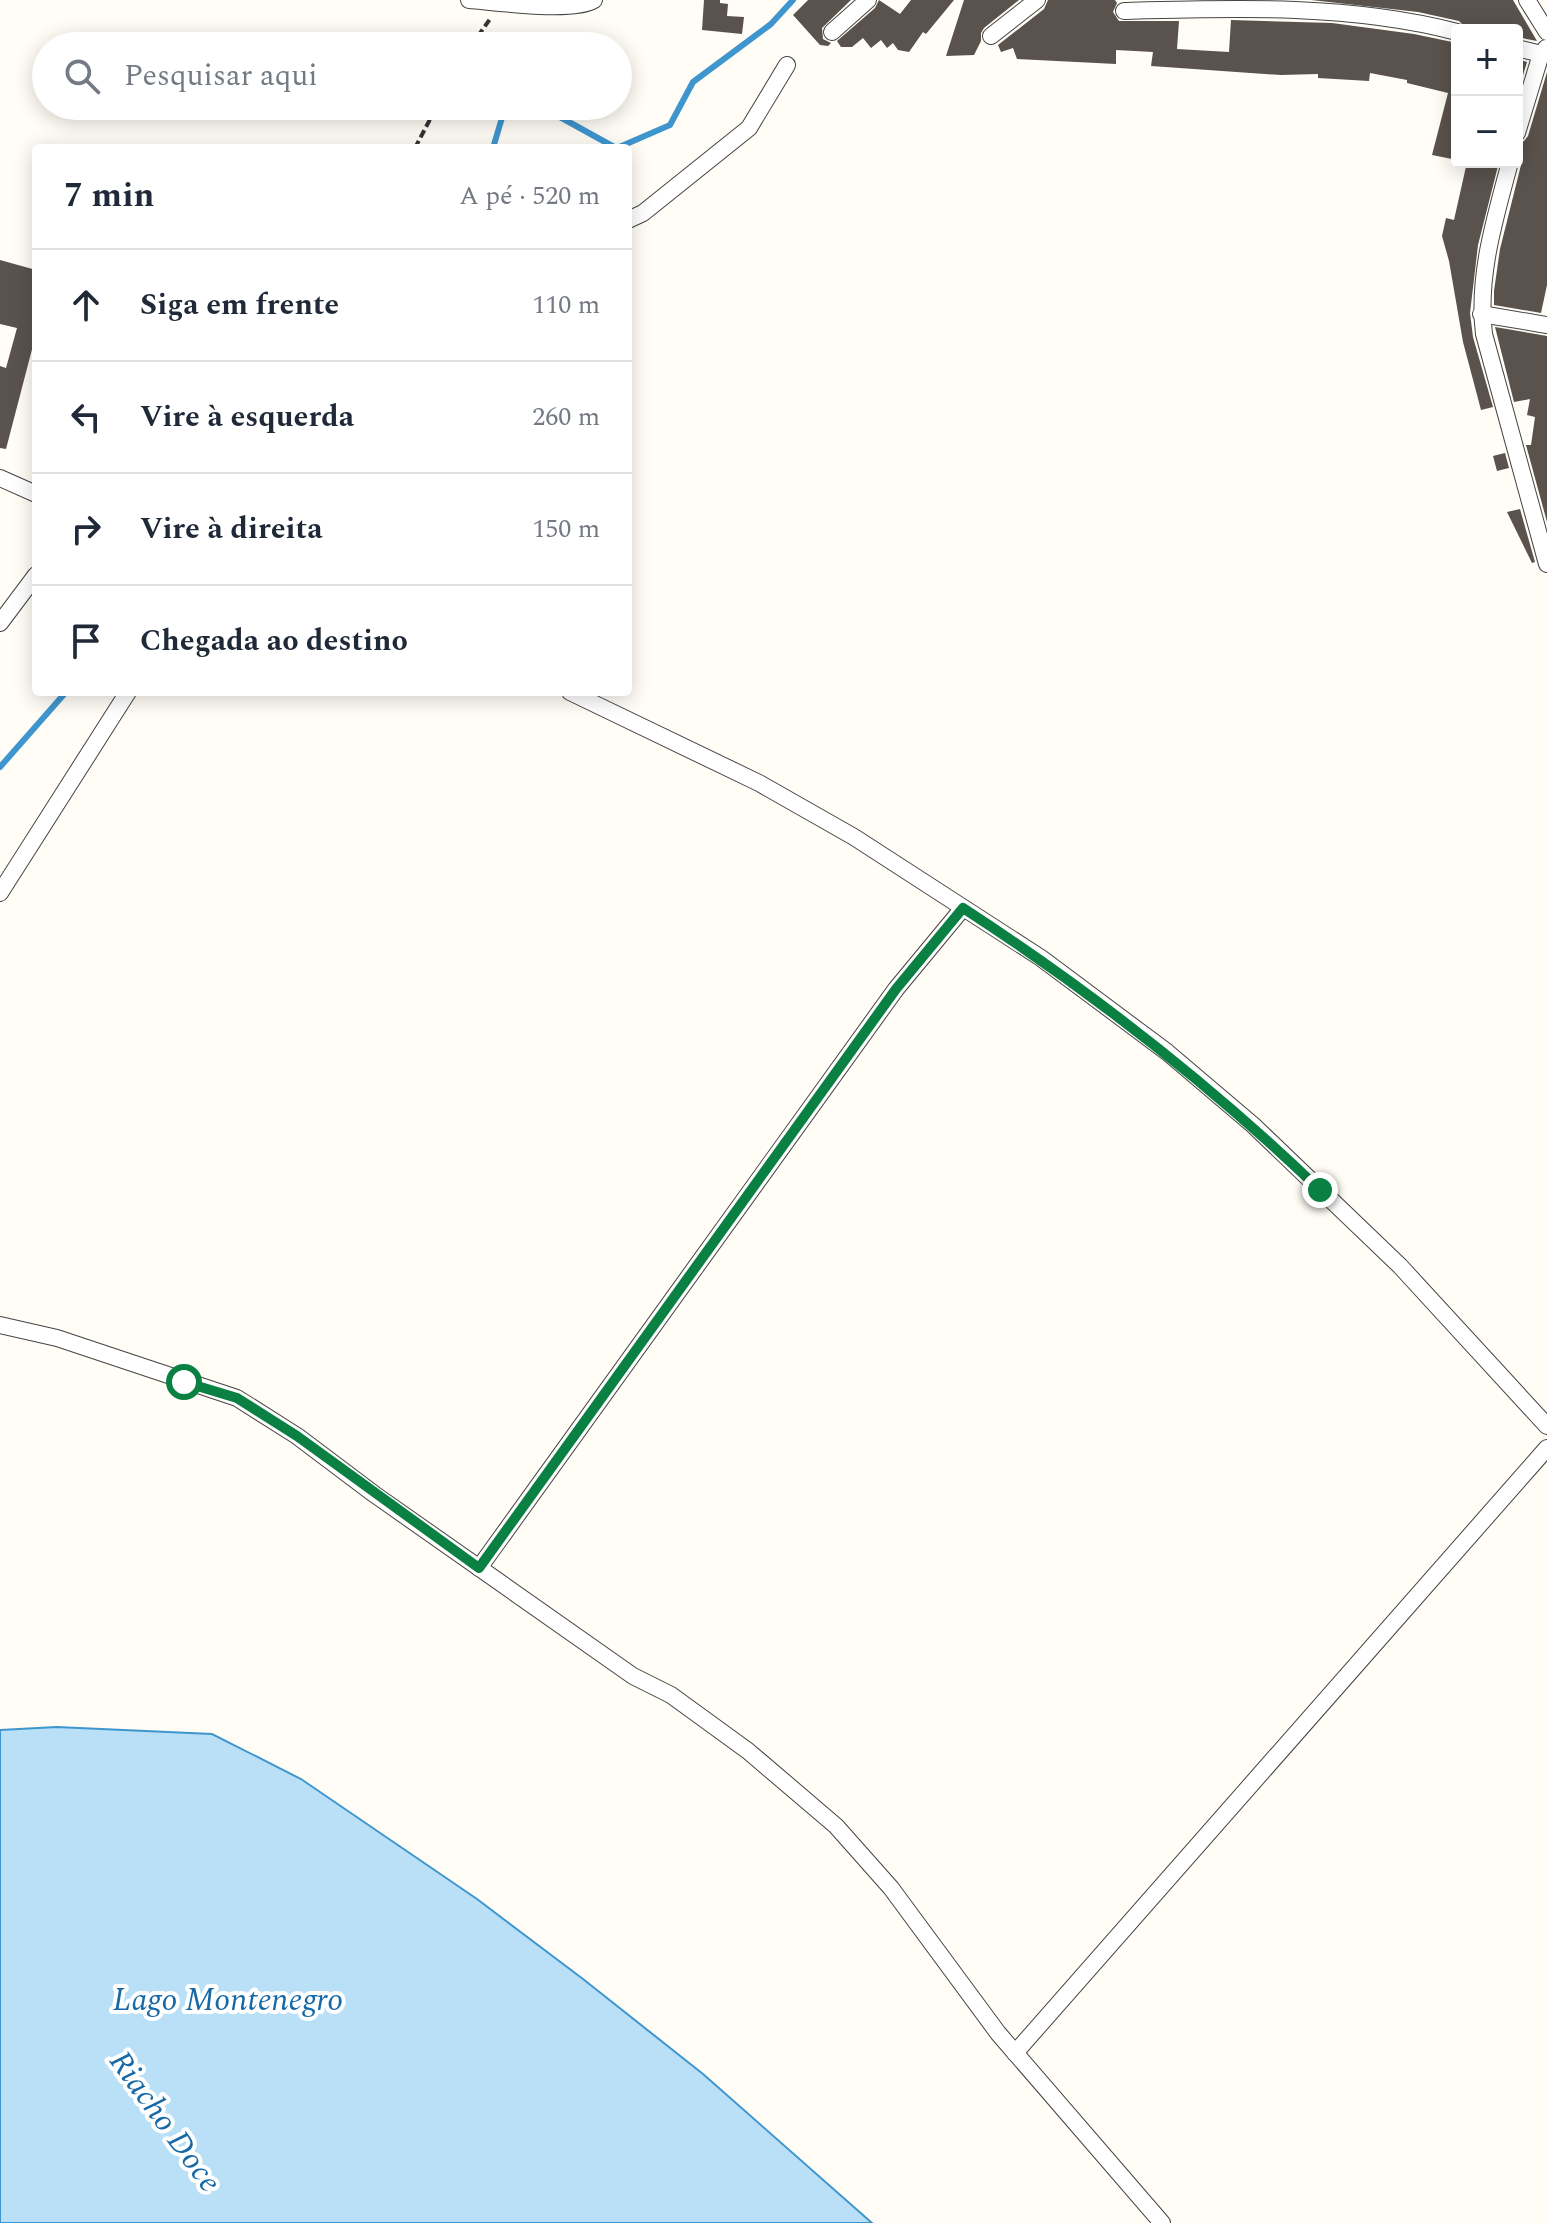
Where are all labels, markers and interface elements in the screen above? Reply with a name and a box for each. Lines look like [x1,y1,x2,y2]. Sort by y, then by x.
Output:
map controls [1451,24,1523,168]
button: + [1451,24,1523,96]
search box [32,32,632,120]
text: Pesquisar aqui [124,53,318,99]
icon: search [60,54,104,98]
button: − [1451,96,1523,168]
text: 7 min [64,170,154,222]
text: A pé · 520 m [459,176,600,216]
text: Siga em frente [140,282,339,328]
icon: ahead [64,283,108,327]
text: 110 m [532,285,600,325]
text: Vire à esquerda [140,394,354,440]
icon: left [64,395,108,439]
text: 260 m [532,397,600,437]
text: Vire à direita [140,506,323,552]
icon: right [64,507,108,551]
text: 150 m [532,509,600,549]
text: Chegada ao destino [140,618,408,664]
icon: arrive [64,619,108,663]
route end [1302,1172,1338,1208]
route start [166,1364,202,1400]
water label: Lago Montenegro [113,1976,343,2025]
water label: Riacho Doce [96,2040,233,2203]

